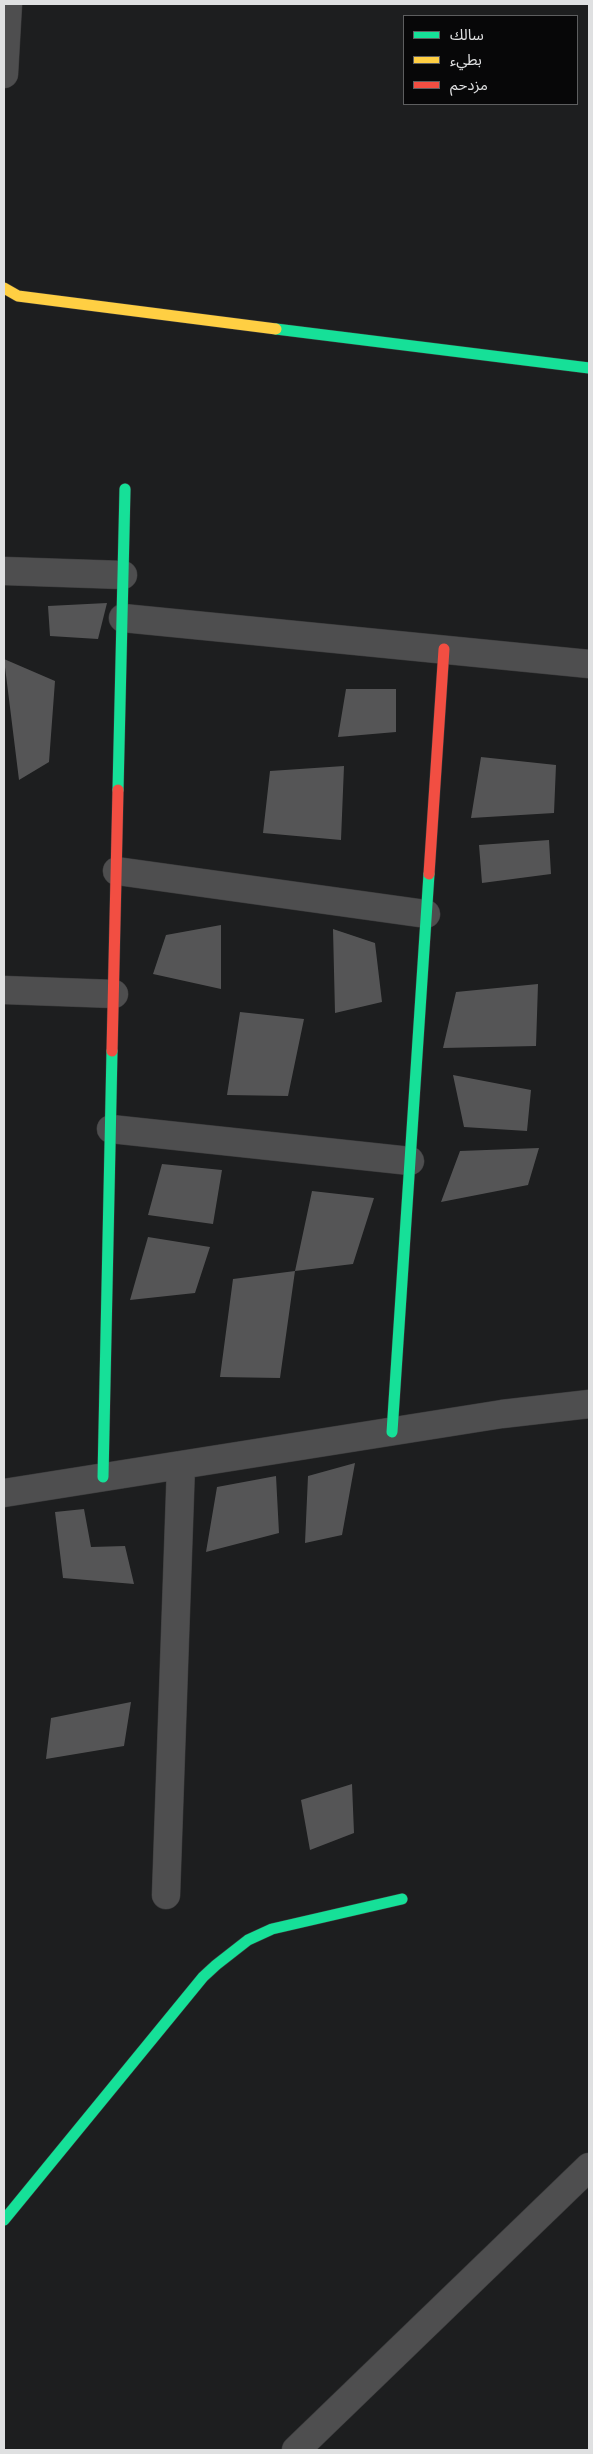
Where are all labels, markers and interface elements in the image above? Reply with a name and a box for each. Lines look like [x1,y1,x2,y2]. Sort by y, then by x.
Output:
legend [403,15,578,105]
text: سالك [450,25,484,44]
text: بطيء [450,50,482,69]
text: مزدحم [450,75,488,94]

